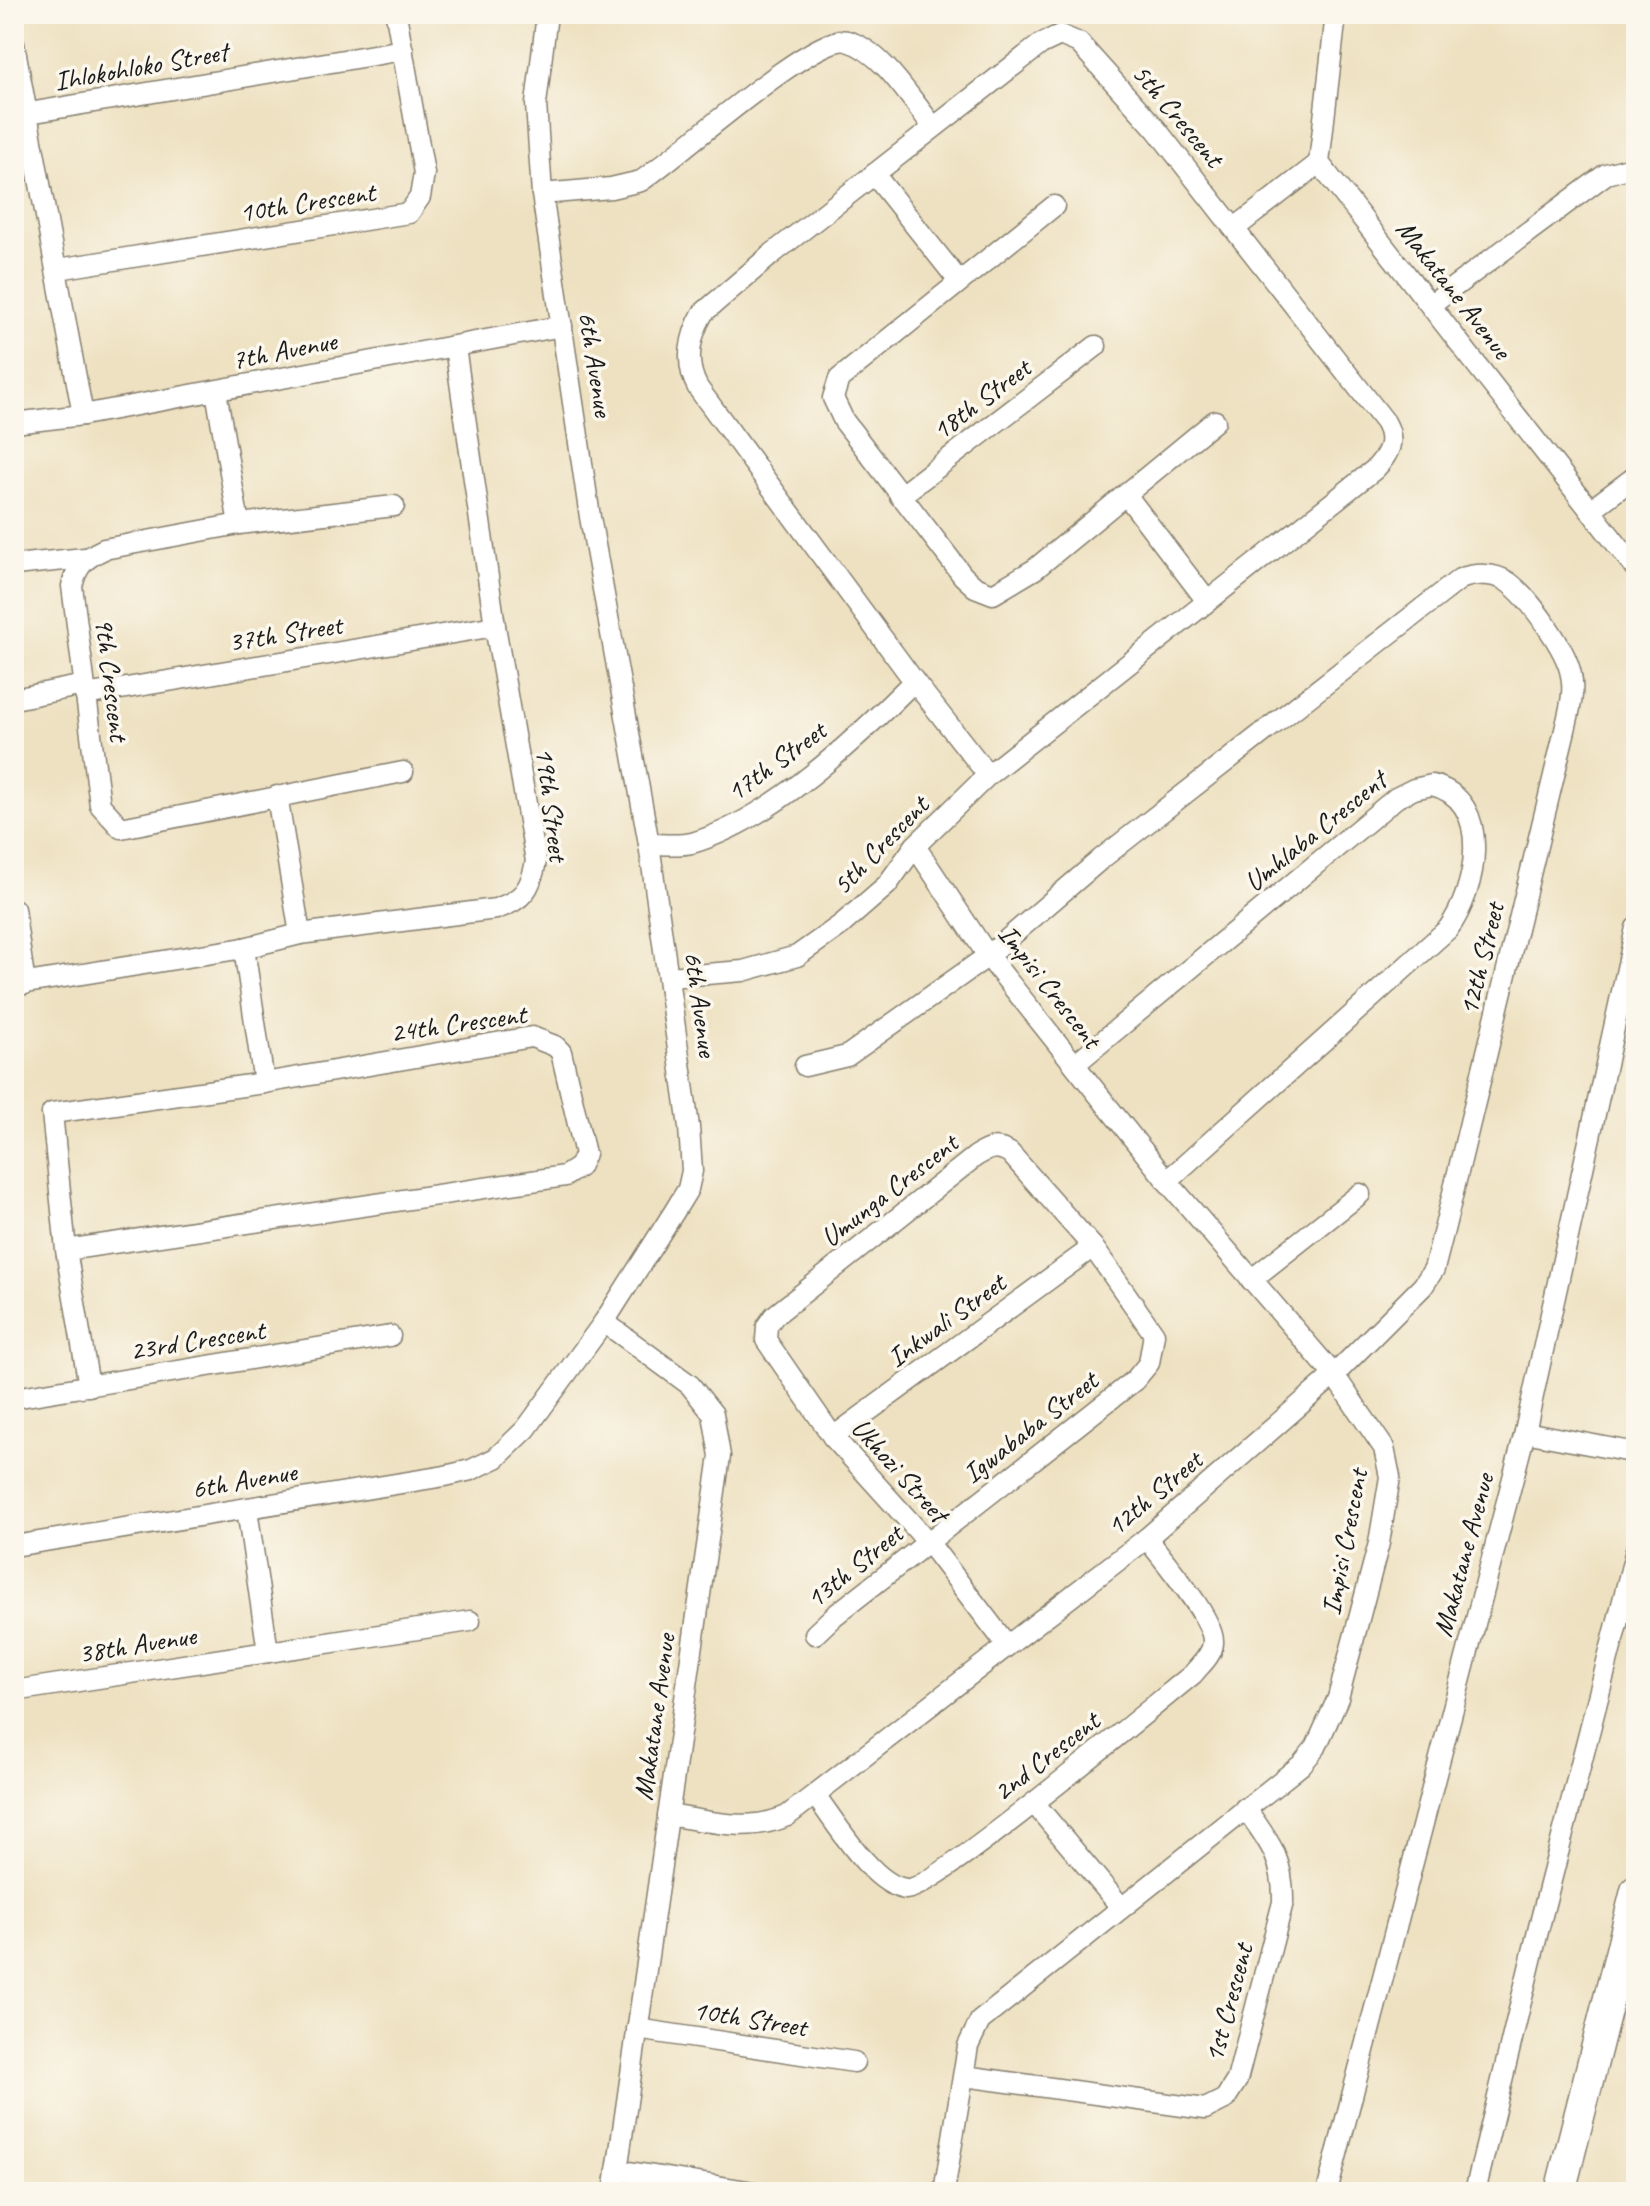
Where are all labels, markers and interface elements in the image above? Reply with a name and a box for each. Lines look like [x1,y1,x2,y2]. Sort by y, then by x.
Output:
street label: Ihlokohloko Street [52,33,234,98]
street label: 5th Crescent [1125,56,1233,176]
street label: 10th Crescent [237,174,380,230]
street label: Makatane Avenue [1389,212,1520,367]
street label: 6th Avenue [570,309,622,421]
street label: 7th Avenue [229,322,341,377]
street label: 18th Street [925,349,1039,447]
street label: 37th Street [226,606,347,659]
street label: 9th Crescent [87,615,137,745]
street label: 17th Street [719,712,835,809]
street label: 19th Street [528,745,577,866]
street label: Umhlaba Crescent [1237,761,1396,899]
street label: 5th Crescent [824,786,938,902]
street label: 12th Street [1450,897,1512,1019]
street label: Impisi Crescent [991,917,1111,1057]
street label: 6th Avenue [676,949,726,1061]
street label: 24th Crescent [388,996,531,1050]
street label: Umunga Crescent [813,1124,967,1254]
street label: Inkwali Street [880,1264,1014,1375]
street label: 23rd Crescent [127,1312,269,1368]
street label: Igwababa Street [955,1362,1107,1491]
street label: Ukhozi Street [844,1410,959,1532]
street label: 12th Street [1099,1441,1211,1543]
street label: 6th Avenue [189,1453,301,1506]
street label: Impisi Crescent [1313,1464,1376,1618]
street label: Makatane Avenue [1424,1468,1502,1640]
street label: 13th Street [799,1515,912,1616]
street label: 38th Avenue [76,1617,200,1671]
street label: Makatane Avenue [625,1630,683,1802]
street label: 2nd Crescent [986,1702,1108,1808]
street label: 1st Crescent [1195,1937,1261,2066]
street label: 10th Street [691,1992,812,2045]

